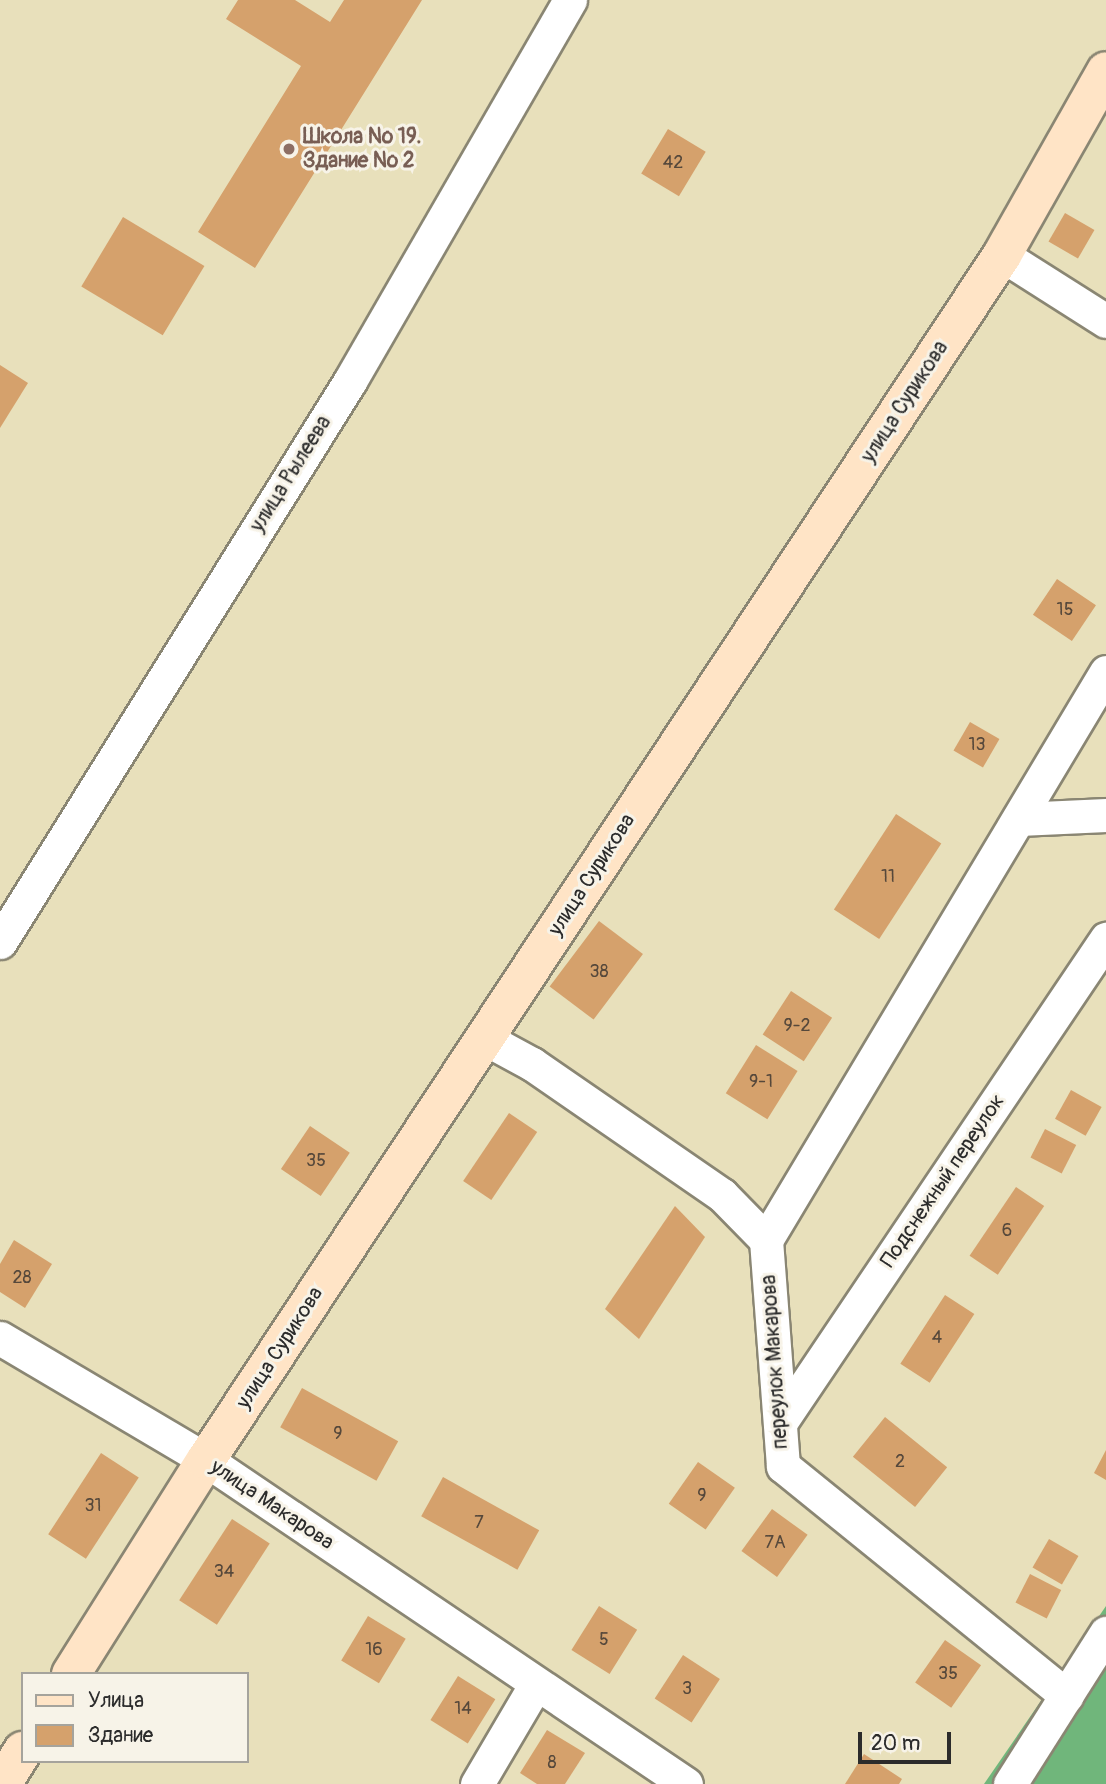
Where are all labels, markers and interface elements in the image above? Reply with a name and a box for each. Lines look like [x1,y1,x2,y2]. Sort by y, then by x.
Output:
place label: Школа № 19. Здание № 2 [303,124,421,174]
marker: Школа № 19. Здание № 2 [281,141,297,157]
house number: 42 [663,152,683,174]
street label: улица Сурикова [856,336,954,468]
street label: улица Рылеева [245,411,337,537]
house number: 15 [1057,599,1073,621]
house number: 13 [968,734,986,756]
street label: улица Сурикова [543,809,641,941]
house number: 11 [881,866,895,888]
house number: 38 [589,961,609,983]
house number: 9-2 [784,1015,810,1037]
house number: 9-1 [749,1071,773,1093]
street label: Подснежный переулок [876,1090,1010,1272]
house number: 35 [306,1150,326,1172]
house number: 6 [1002,1220,1012,1242]
house number: 28 [12,1267,32,1289]
street label: переулок Макарова [756,1274,794,1450]
street label: улица Сурикова [231,1282,329,1414]
house number: 4 [932,1327,942,1349]
house number: 9 [333,1423,343,1445]
house number: 2 [895,1451,905,1473]
street label: улица Макарова [205,1454,339,1556]
house number: 9 [697,1485,707,1507]
house number: 31 [84,1495,102,1517]
house number: 7 [474,1512,484,1534]
house number: 7А [764,1532,786,1554]
house number: 34 [214,1561,234,1583]
house number: 5 [599,1629,609,1651]
house number: 16 [365,1639,383,1661]
house number: 35 [938,1663,958,1685]
legend [21,1672,248,1763]
house number: 3 [682,1678,692,1700]
text: Улица [88,1687,144,1714]
house number: 14 [454,1698,472,1720]
scale bar [861,1718,954,1762]
text: Здание [88,1722,153,1749]
text: 20 m [871,1730,920,1757]
house number: 8 [547,1752,557,1774]

